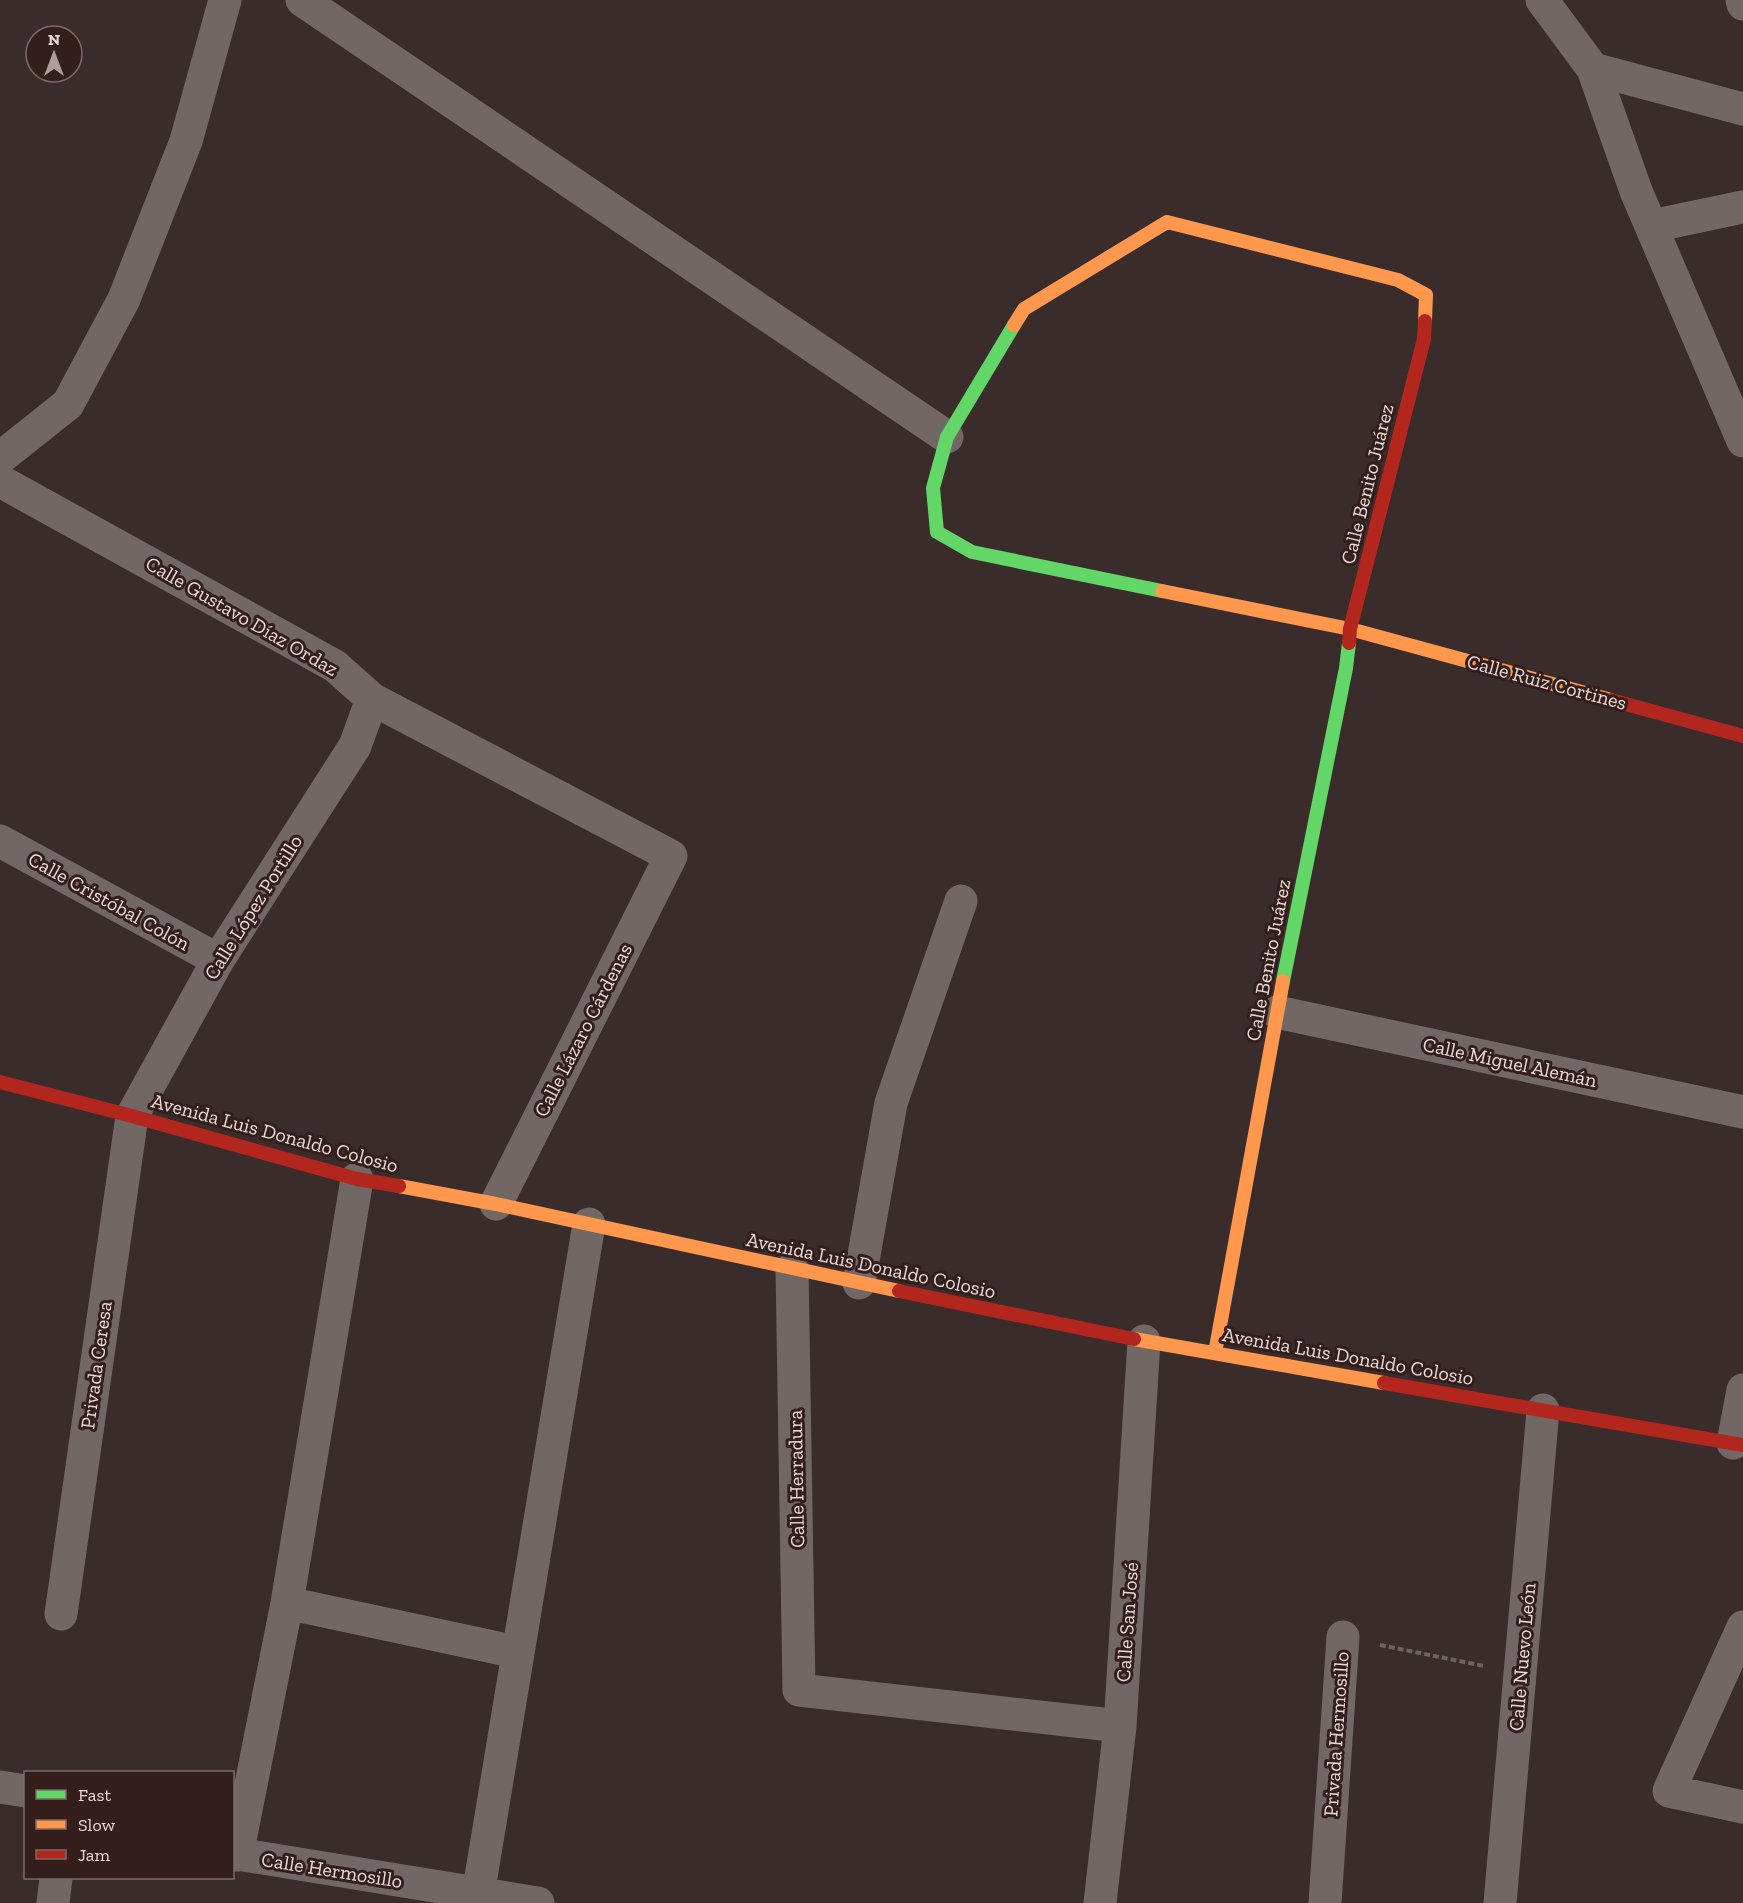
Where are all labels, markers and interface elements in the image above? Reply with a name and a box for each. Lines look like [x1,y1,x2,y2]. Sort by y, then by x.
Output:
north arrow [24,24,84,84]
text: N [48,30,60,49]
street label: Calle Benito Juárez [1335,401,1399,567]
street label: Calle Gustavo Díaz Ordaz [141,551,343,681]
street label: Calle Ruiz Cortines [1465,649,1629,715]
street label: Calle López Portillo [199,830,307,984]
street label: Calle Cristóbal Colón [24,847,194,956]
street label: Calle Benito Juárez [1241,877,1295,1043]
street label: Calle Lázaro Cárdenas [529,939,637,1121]
street label: Calle Miguel Alemán [1421,1032,1600,1092]
street label: Avenida Luis Donaldo Colosio [149,1088,401,1178]
street label: Avenida Luis Donaldo Colosio [744,1227,998,1303]
street label: Privada Ceresa [75,1299,117,1430]
street label: Avenida Luis Donaldo Colosio [1221,1322,1475,1390]
street label: Calle Herradura [783,1410,809,1548]
street label: Calle San José [1111,1561,1143,1683]
street label: Calle Nuevo León [1504,1581,1540,1732]
street label: Privada Hermosillo [1318,1651,1354,1817]
legend [24,1771,234,1879]
text: Fast [78,1784,111,1806]
text: Slow [78,1814,115,1836]
text: Jam [78,1844,110,1866]
street label: Calle Hermosillo [260,1847,404,1893]

